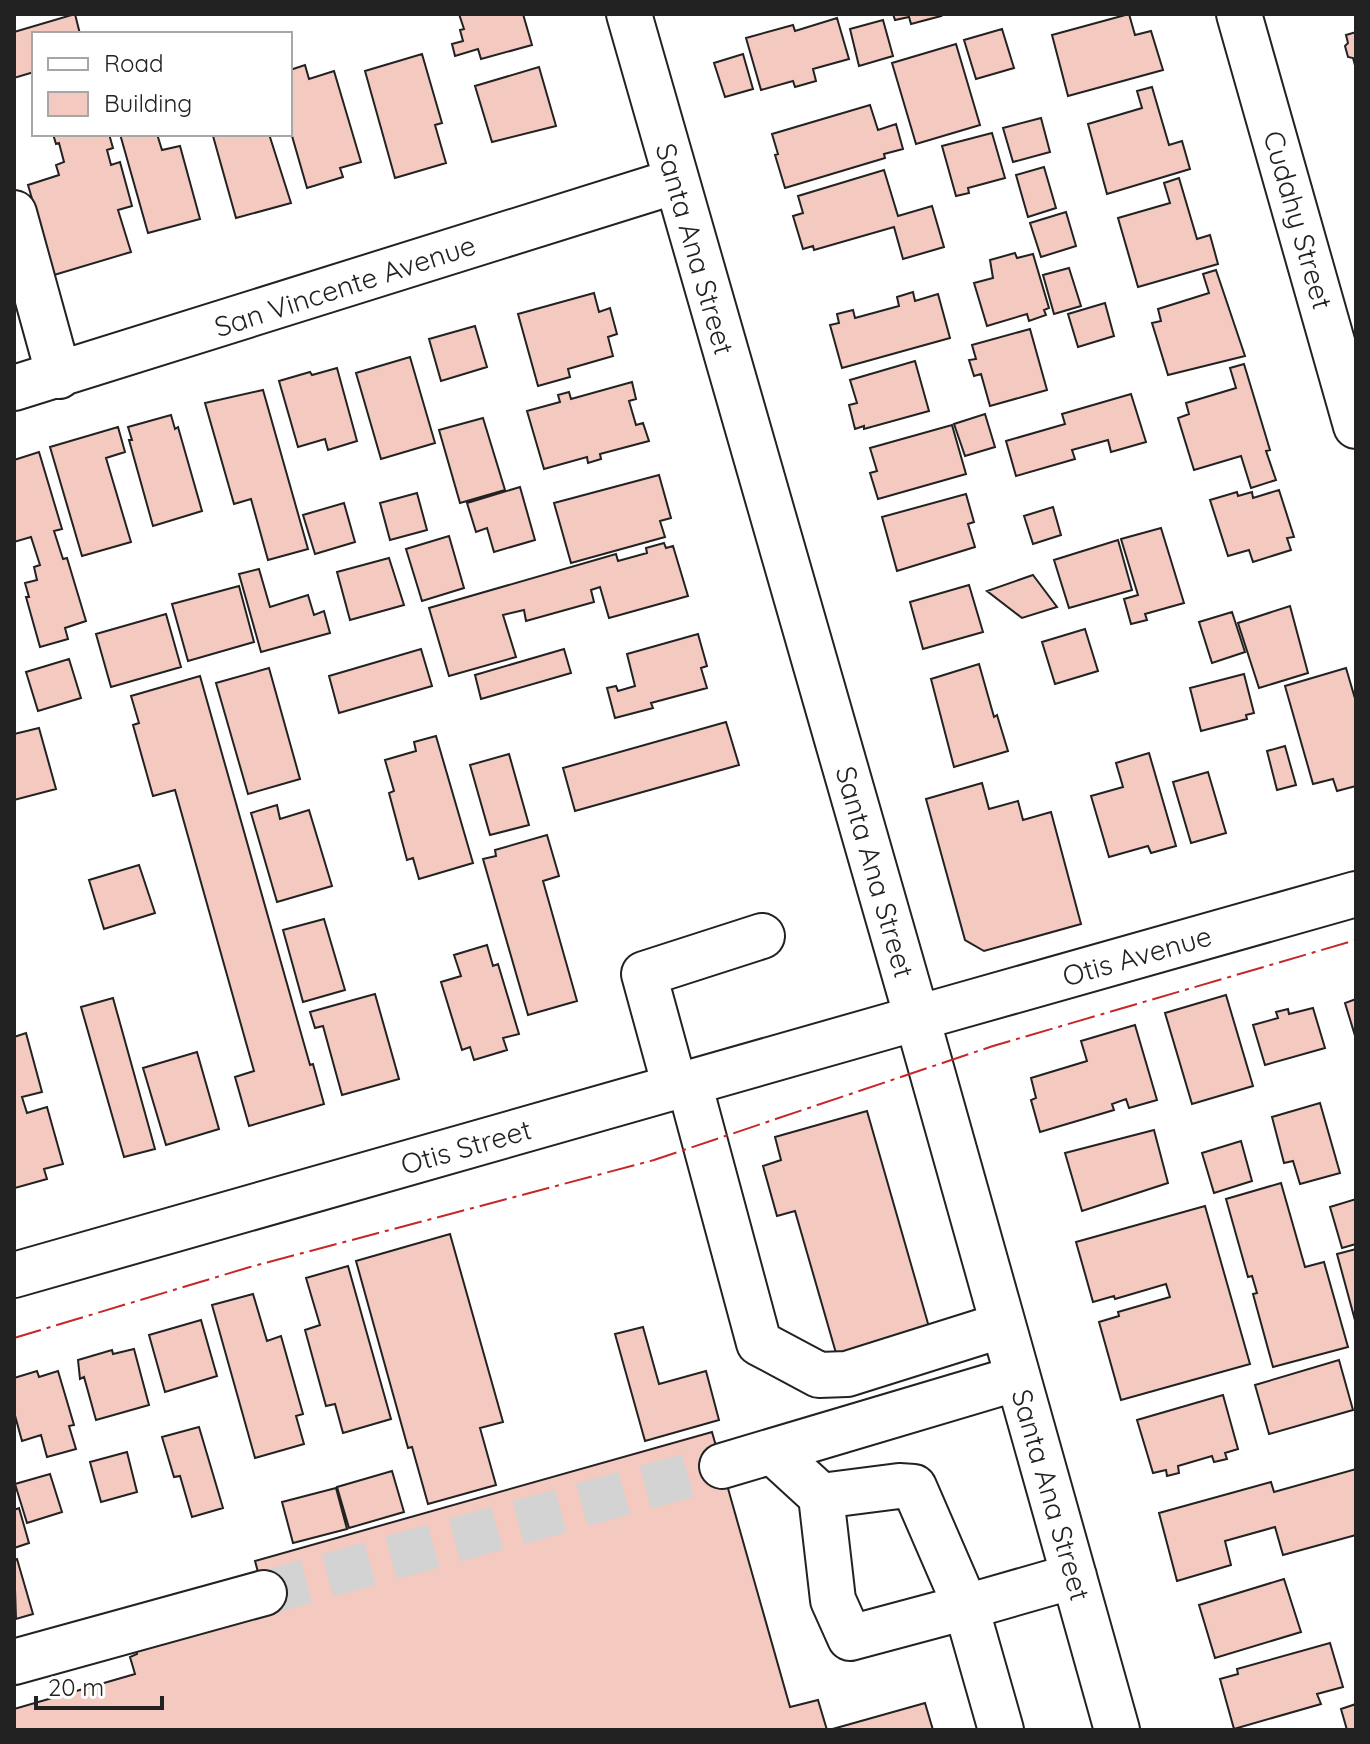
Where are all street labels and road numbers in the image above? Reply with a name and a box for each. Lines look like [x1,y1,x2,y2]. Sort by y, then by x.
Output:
street label: Cudahy Street [1256,127,1341,313]
street label: Santa Ana Street [649,139,742,359]
street label: San Vincente Avenue [210,227,480,344]
street label: Santa Ana Street [829,762,922,982]
street label: Otis Avenue [1058,918,1215,993]
street label: Otis Street [397,1111,535,1182]
street label: Santa Ana Street [1005,1385,1098,1605]

